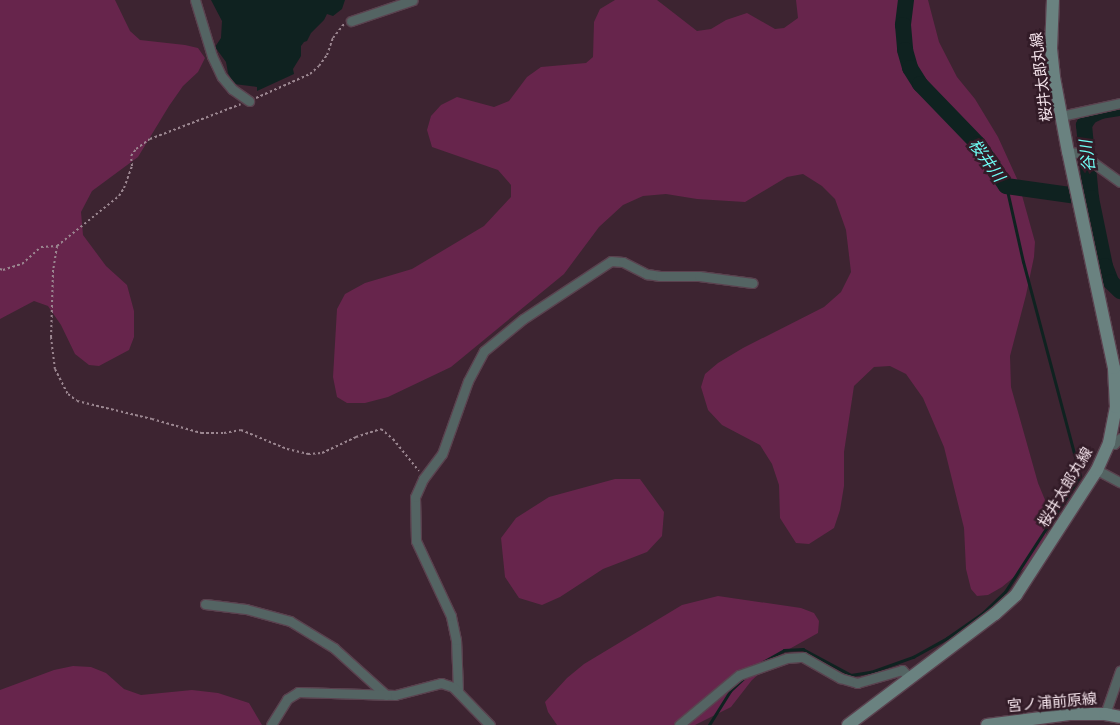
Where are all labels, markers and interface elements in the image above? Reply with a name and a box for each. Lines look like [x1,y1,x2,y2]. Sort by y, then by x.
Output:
street label: 桜井太郎丸線 [1027,31,1055,123]
water label: 桜井川 [965,135,1009,185]
water label: 谷川 [1076,139,1098,173]
street label: 桜井太郎丸線 [1034,444,1096,530]
street label: 宮ノ浦前原線 [1006,689,1098,715]

